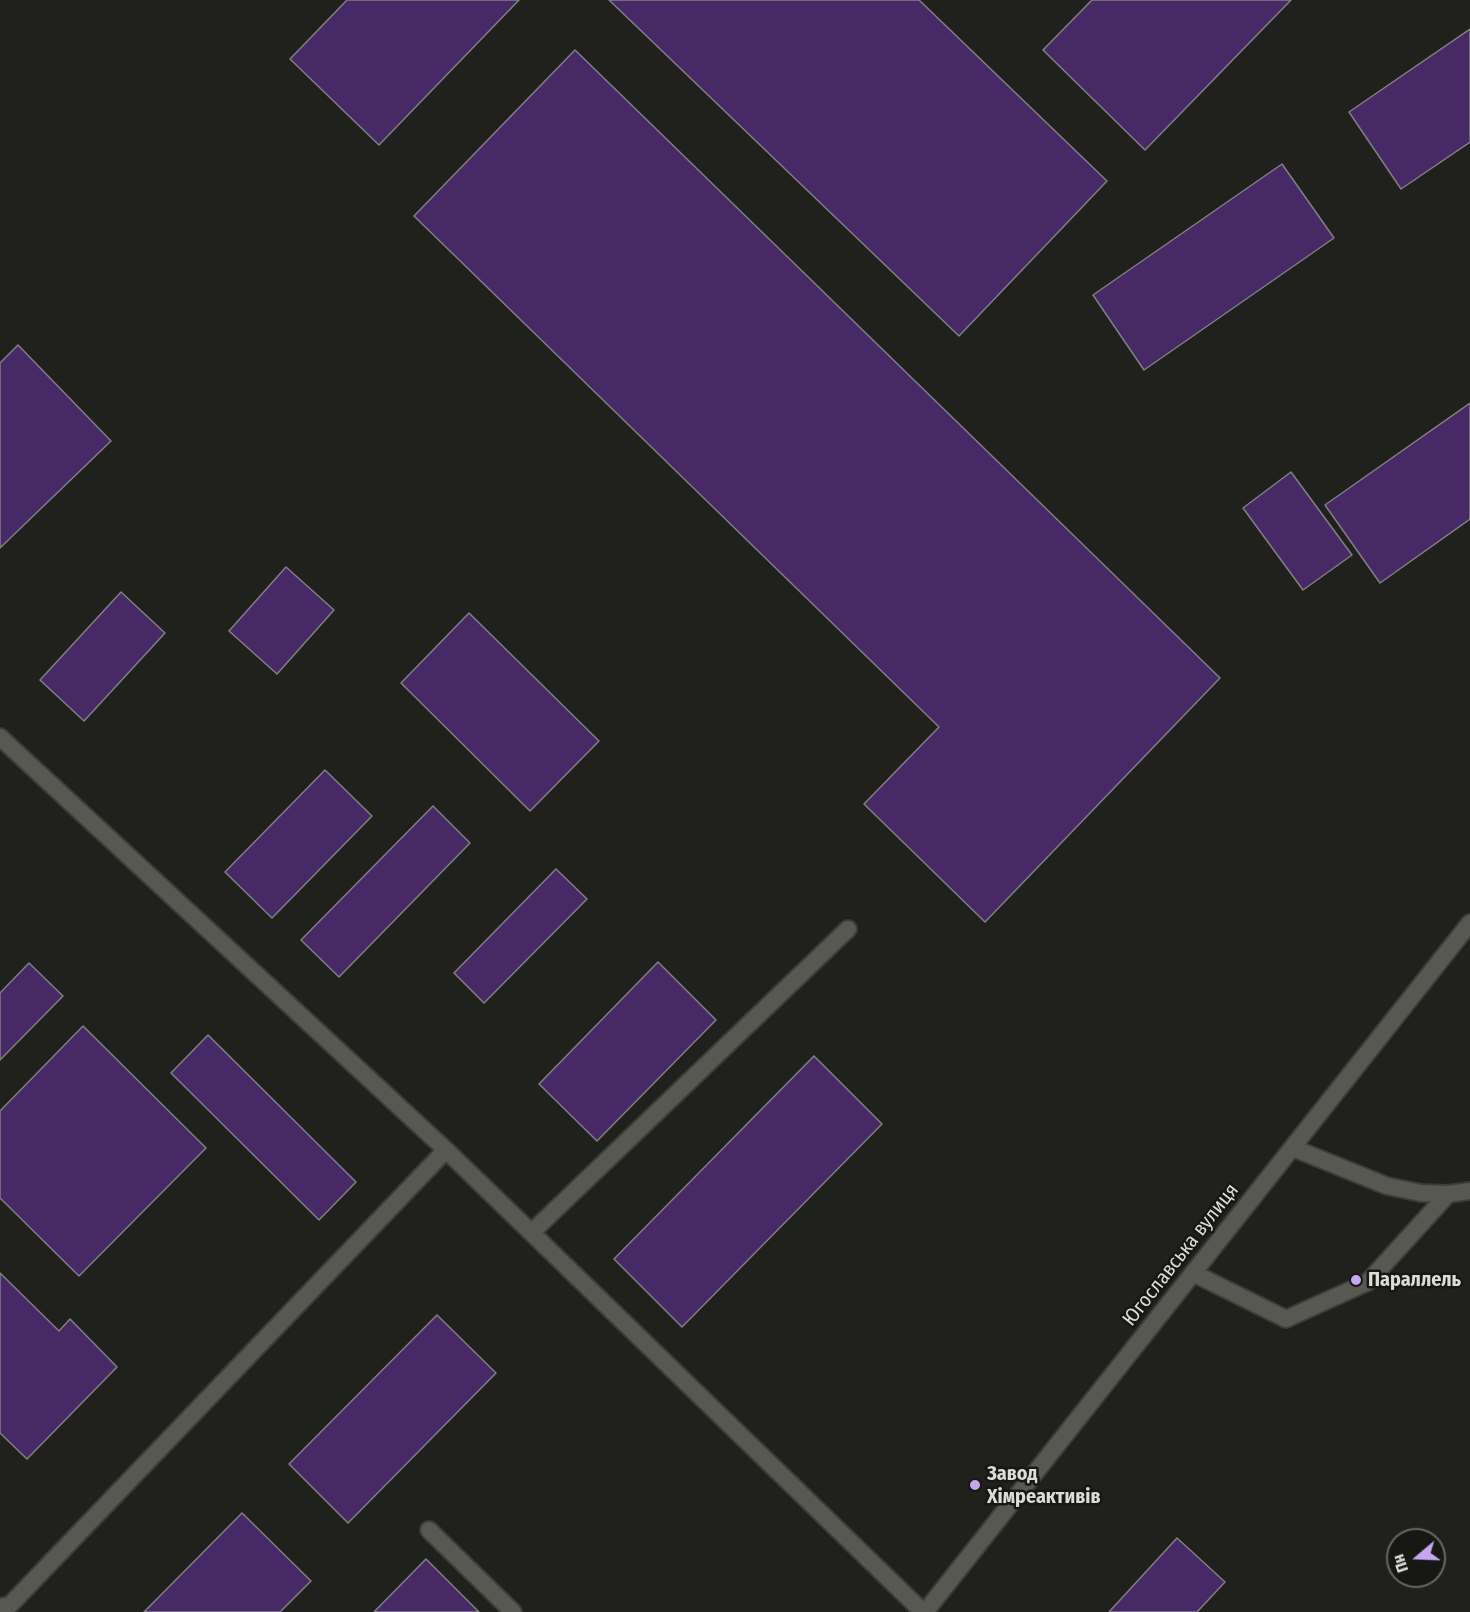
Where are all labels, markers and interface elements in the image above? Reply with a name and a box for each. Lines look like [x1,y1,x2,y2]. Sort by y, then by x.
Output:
street label: Югославська вулиця [1118,1179,1244,1331]
place label: Параллель [1368,1268,1461,1292]
marker: Параллель [1349,1273,1363,1287]
place label: Завод Хімреактивів [987,1462,1101,1509]
marker: Завод Хімреактивів [968,1478,982,1492]
north arrow [1386,1528,1446,1588]
text: Пн [1388,1552,1412,1575]

